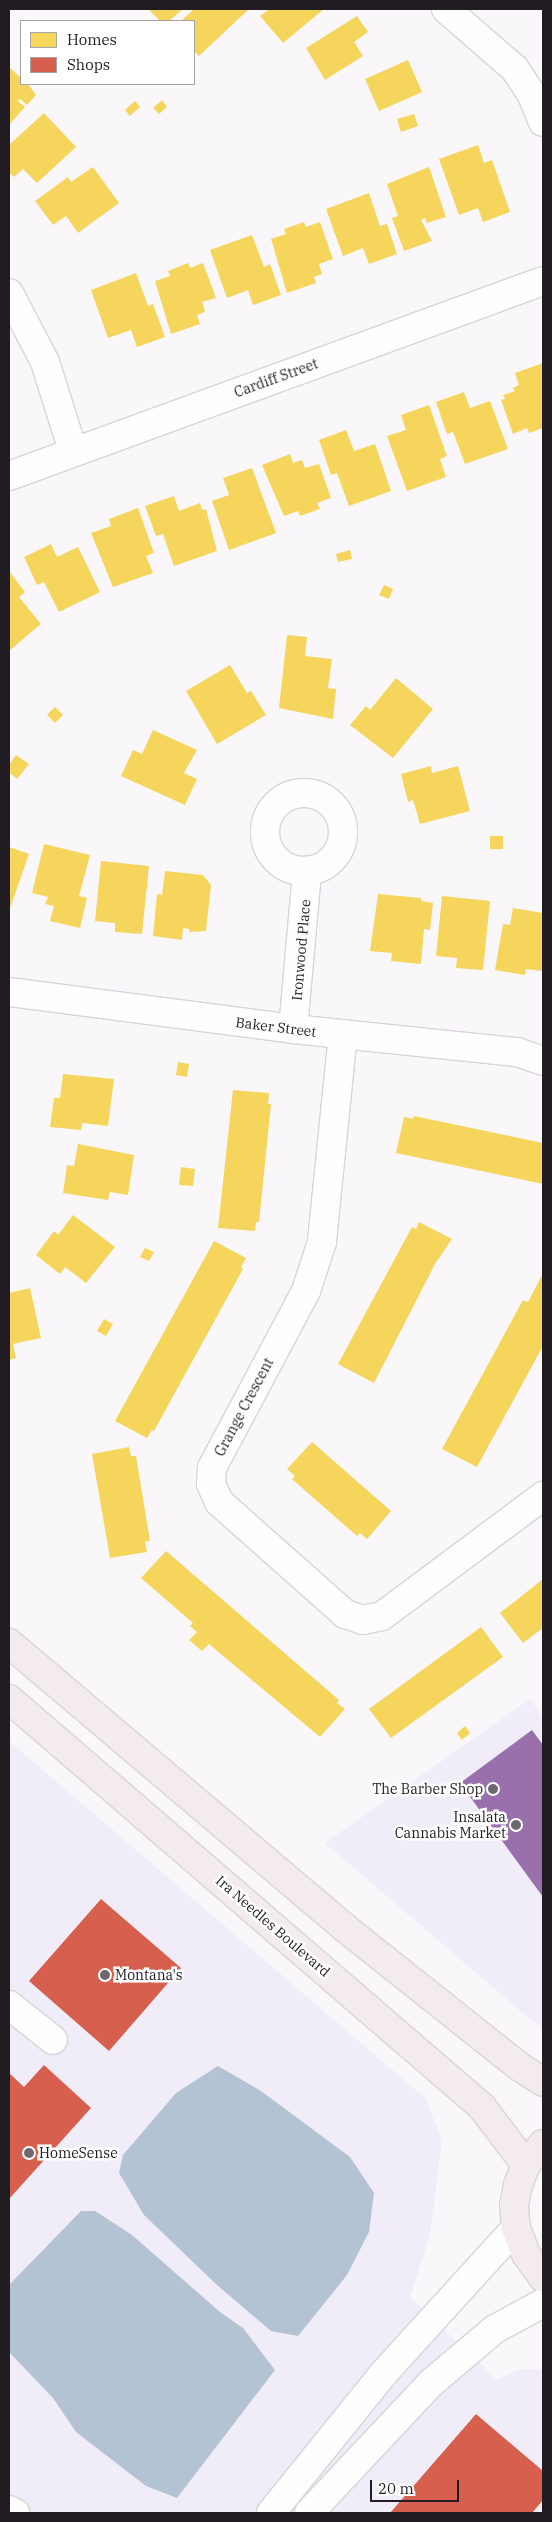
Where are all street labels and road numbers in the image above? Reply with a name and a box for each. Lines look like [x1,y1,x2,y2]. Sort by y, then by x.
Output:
street label: Cardiff Street [232,355,320,401]
street label: Ironwood Place [288,899,314,1001]
street label: Baker Street [235,1014,317,1040]
street label: Grange Crescent [211,1355,277,1459]
street label: Ira Needles Boulevard [213,1872,333,1980]

